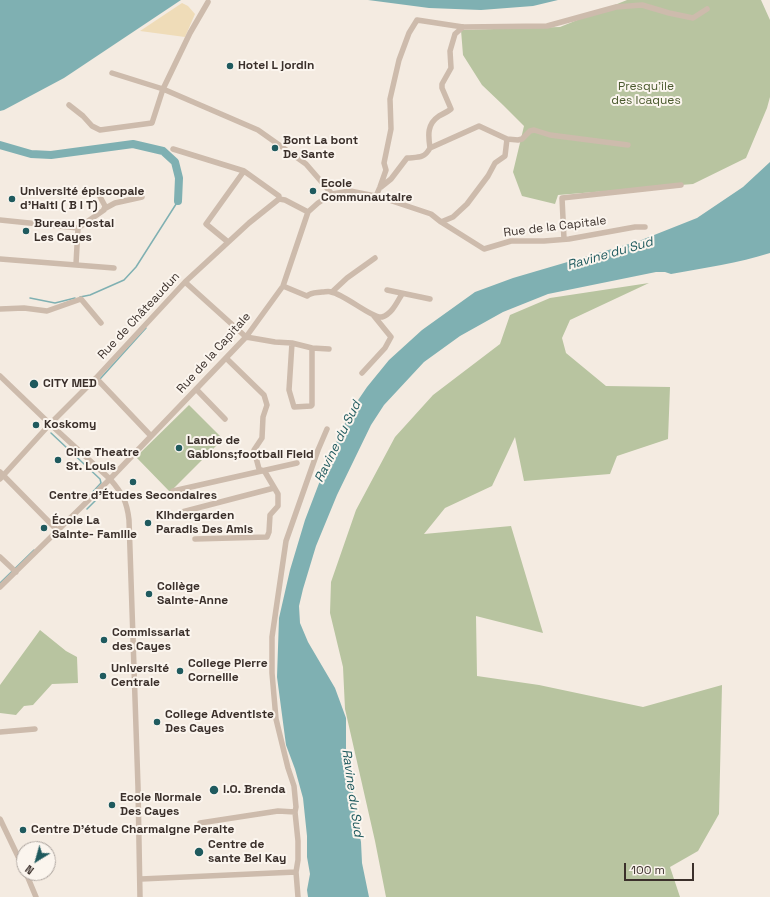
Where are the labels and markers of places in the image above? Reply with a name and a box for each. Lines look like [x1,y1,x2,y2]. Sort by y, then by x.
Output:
place label: Hotel L jordin [238,59,314,73]
marker: Hotel L jordin [225,61,235,71]
place label: Bont La bont De Sante [283,134,358,162]
marker: Bont La bont De Sante [270,143,280,153]
place label: Ecole Communautaire [321,177,412,205]
place label: Université épiscopale d'Haiti ( B I T) [20,185,144,213]
marker: Ecole Communautaire [308,186,318,196]
marker: Université épiscopale d'Haiti ( B I T) [7,194,17,204]
place label: Bureau Postal Les Cayes [34,217,114,245]
marker: Bureau Postal Les Cayes [21,226,31,236]
place label: CITY MED [43,377,97,391]
marker: CITY MED [28,378,40,390]
place label: Koskomy [44,418,96,432]
marker: Koskomy [31,420,41,430]
place label: Lande de Gabions;football Field [187,434,314,462]
marker: Lande de Gabions;football Field [174,443,184,453]
place label: Cine Theatre St. Louis [66,446,139,474]
marker: Cine Theatre St. Louis [53,455,63,465]
marker: Centre d'Études Secondaires [128,477,138,487]
place label: Centre d'Études Secondaires [49,489,217,503]
place label: Kihdergarden Paradis Des Amis [156,509,253,537]
place label: École La Sainte- Famille [52,514,137,542]
marker: Kihdergarden Paradis Des Amis [143,518,153,528]
marker: École La Sainte- Famille [39,523,49,533]
place label: Collège Sainte-Anne [157,580,228,608]
marker: Collège Sainte-Anne [144,589,154,599]
place label: Commissariat des Cayes [112,626,190,654]
marker: Commissariat des Cayes [99,635,109,645]
place label: College Pierre Corneille [188,657,268,685]
place label: Université Centrale [111,662,169,690]
marker: College Pierre Corneille [175,666,185,676]
marker: Université Centrale [98,671,108,681]
place label: College Adventiste Des Cayes [165,708,274,736]
marker: College Adventiste Des Cayes [152,717,162,727]
place label: I.O. Brenda [223,783,285,797]
marker: I.O. Brenda [208,784,220,796]
place label: Ecole Normale Des Cayes [120,791,202,819]
marker: Ecole Normale Des Cayes [107,800,117,810]
place label: Centre D'étude Charmalgne Peralte [31,823,234,837]
marker: Centre D'étude Charmalgne Peralte [18,825,28,835]
place label: Centre de sante Bel Kay [208,838,286,866]
marker: Centre de sante Bel Kay [193,846,205,858]

